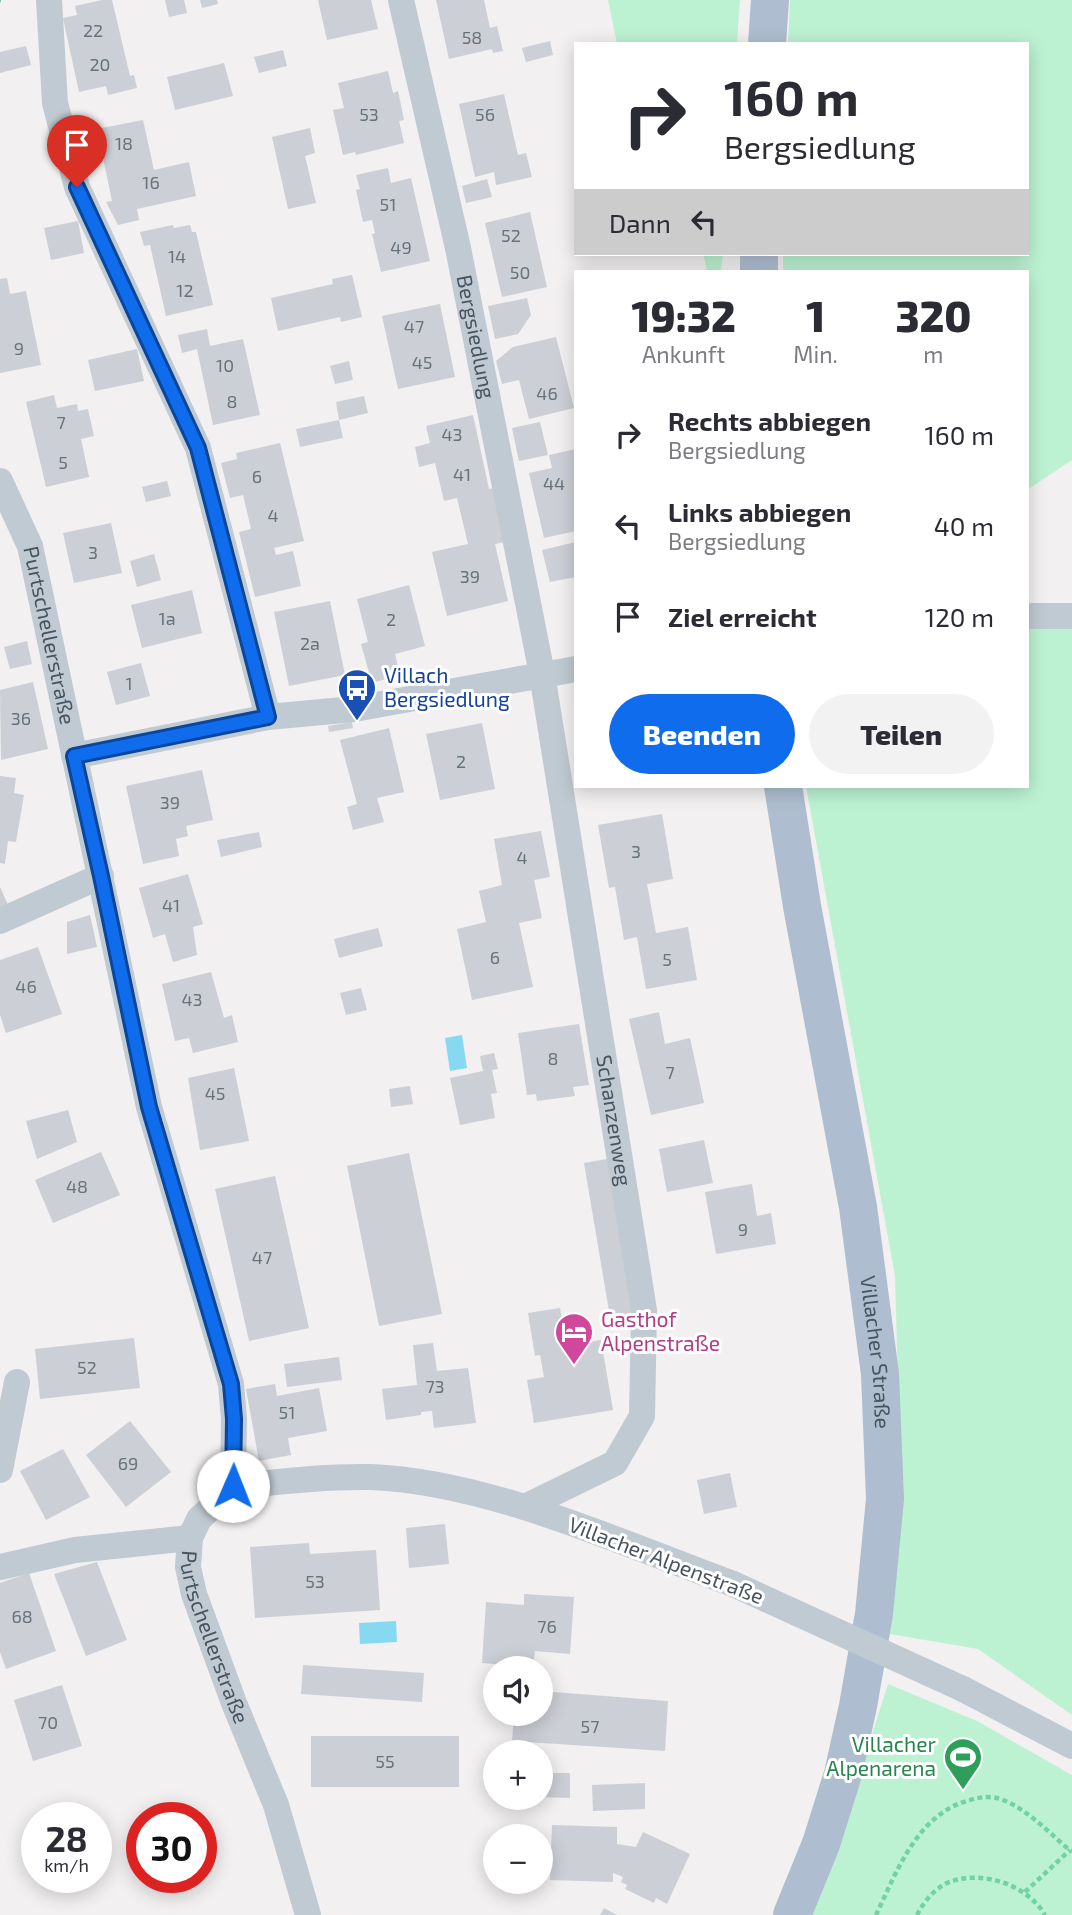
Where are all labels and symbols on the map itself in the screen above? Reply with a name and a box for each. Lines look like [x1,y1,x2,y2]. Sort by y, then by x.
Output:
house number: 22 [83,19,103,41]
house number: 58 [462,26,482,48]
house number: 20 [90,53,110,75]
house number: 53 [359,103,379,125]
house number: 56 [475,103,495,125]
pin [47,115,107,187]
house number: 18 [115,132,133,154]
house number: 16 [142,171,160,193]
house number: 51 [380,193,396,215]
house number: 52 [501,224,521,246]
house number: 49 [390,236,412,258]
house number: 14 [168,245,186,267]
house number: 50 [510,261,530,283]
street label: Bergsiedlung [453,272,501,401]
house number: 12 [176,279,194,301]
house number: 47 [404,315,424,337]
house number: 9 [14,337,24,359]
house number: 45 [412,351,432,373]
house number: 10 [216,354,234,376]
house number: 46 [536,382,558,404]
house number: 8 [227,390,237,412]
house number: 7 [56,411,66,433]
house number: 43 [441,423,463,445]
house number: 5 [58,451,68,473]
house number: 41 [453,463,471,485]
house number: 6 [252,465,262,487]
house number: 44 [543,472,565,494]
house number: 4 [267,504,279,526]
house number: 3 [88,541,98,563]
street label: Purtschellerstraße [19,544,82,727]
house number: 39 [460,565,480,587]
house number: 1a [158,607,176,629]
house number: 2 [386,608,396,630]
house number: 2a [300,632,320,654]
place label: Villach Bergsiedlung [384,662,510,711]
bus stop icon: Villach Bergsiedlung [336,667,378,722]
house number: 1 [125,672,133,694]
house number: 36 [11,707,31,729]
house number: 2 [456,750,466,772]
house number: 39 [160,791,180,813]
house number: 3 [631,840,641,862]
house number: 4 [516,846,528,868]
house number: 41 [162,894,180,916]
house number: 6 [490,946,500,968]
house number: 5 [662,948,672,970]
house number: 46 [15,975,37,997]
house number: 43 [181,988,203,1010]
house number: 8 [548,1047,558,1069]
street label: Schanzenweg [592,1053,638,1188]
house number: 7 [665,1061,675,1083]
house number: 45 [205,1082,225,1104]
house number: 48 [66,1175,88,1197]
house number: 9 [738,1218,748,1240]
house number: 47 [252,1246,272,1268]
street label: Villacher Straße [856,1274,896,1429]
place label: Gasthof Alpenstraße [601,1306,720,1355]
hotel icon: Gasthof Alpenstraße [553,1311,595,1366]
house number: 52 [77,1356,97,1378]
house number: 73 [425,1375,445,1397]
house number: 51 [279,1401,295,1423]
position arrow [196,1449,270,1523]
house number: 69 [118,1452,138,1474]
street label: Villacher Alpenstraße [565,1511,768,1608]
street label: Purtschellerstraße [176,1550,255,1727]
house number: 53 [305,1570,325,1592]
house number: 68 [11,1605,33,1627]
house number: 76 [537,1615,557,1637]
house number: 70 [38,1711,58,1733]
house number: 57 [581,1715,599,1737]
place label: Villacher Alpenarena [826,1731,937,1780]
sports icon: Villacher Alpenarena [942,1736,984,1791]
house number: 55 [375,1750,395,1772]
speed limit sign: 30 [126,1802,217,1893]

